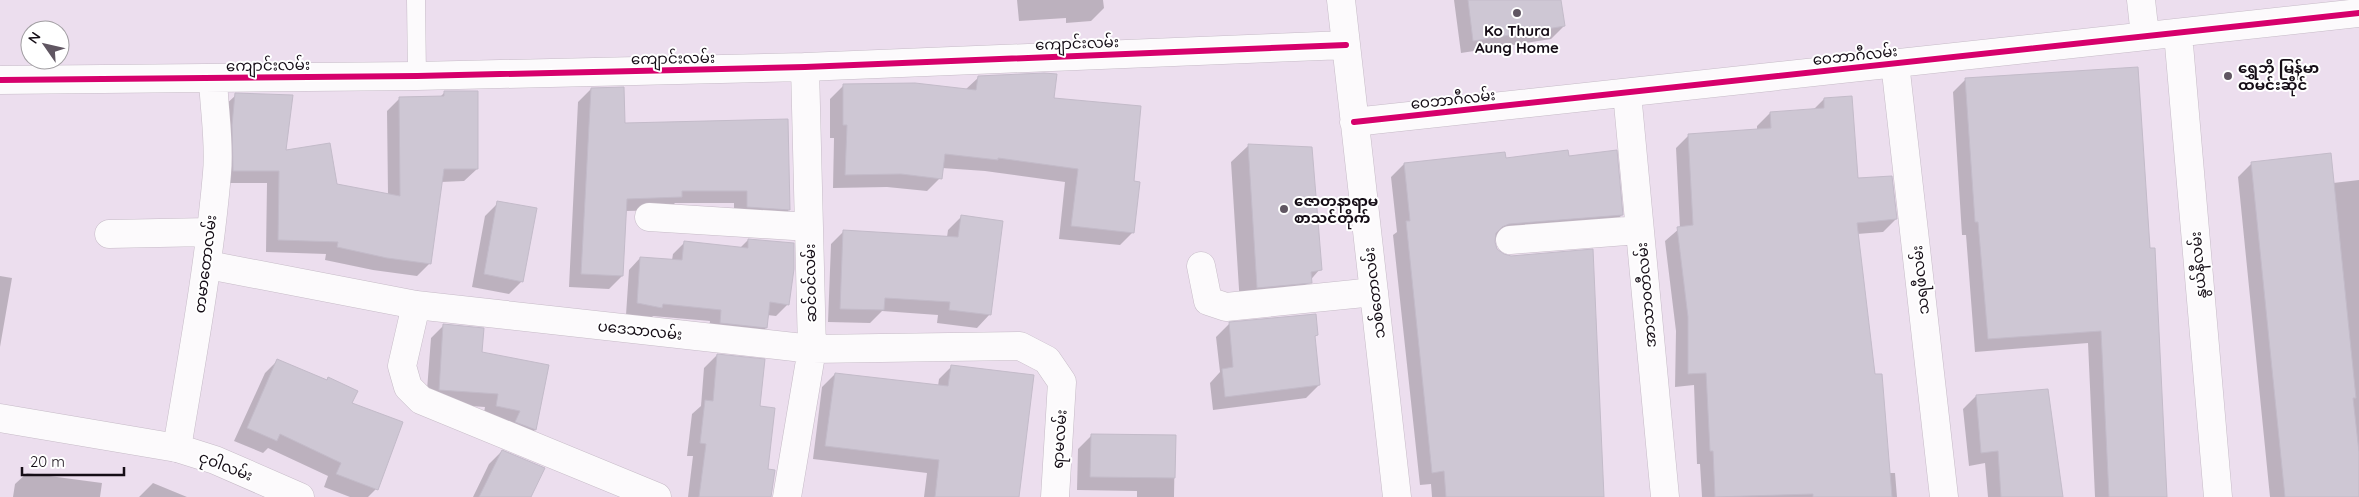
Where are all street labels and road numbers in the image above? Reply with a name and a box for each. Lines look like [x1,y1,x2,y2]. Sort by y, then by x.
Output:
street label: ကျောင်းလမ်း [1035,32,1119,57]
street label: ဝေဘာဂီလမ်း [1812,41,1898,69]
street label: ကျောင်းလမ်း [631,48,715,71]
street label: ကျောင်းလမ်း [226,55,310,78]
street label: ဝေဘာဂီလမ်း [1410,85,1496,113]
street label: တမာတောလမ်း [190,214,220,314]
street label: နွယ်နီလမ်း [2186,230,2213,299]
street label: အာသာဝတီလမ်း [1632,241,1660,349]
street label: ဆင်ဝင်လမ်း [800,243,820,323]
street label: သရဖီလမ်း [1907,244,1936,316]
street label: သစ်တောလမ်း [1359,246,1389,340]
street label: ပဒေသာလမ်း [597,316,683,344]
street label: ရာမလမ်း [1047,409,1074,470]
street label: ငုဝါလမ်း [195,447,256,488]

